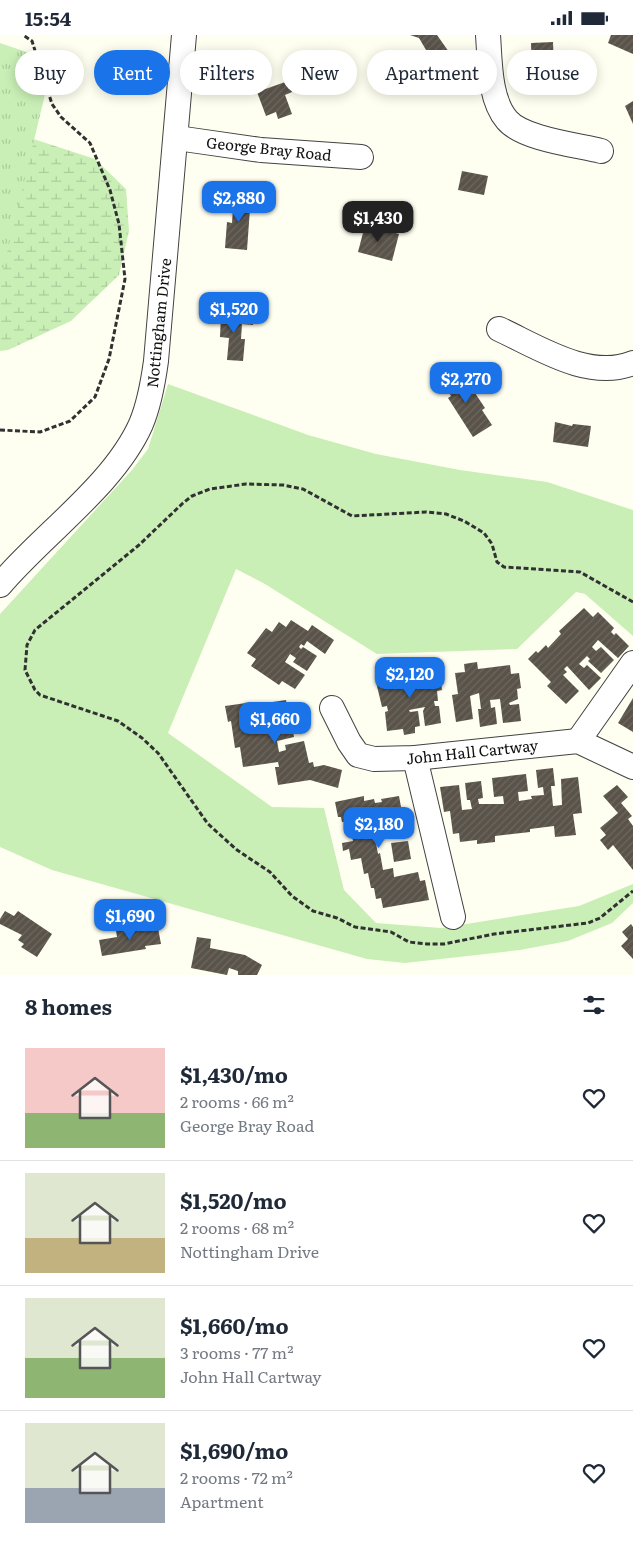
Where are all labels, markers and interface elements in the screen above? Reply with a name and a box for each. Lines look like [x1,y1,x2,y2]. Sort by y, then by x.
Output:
text: 15:54 [25,4,71,32]
chip: Buy [15,50,84,95]
chip: Rent [94,50,170,95]
chip: Filters [180,50,272,95]
chip: New [282,50,357,95]
chip: Apartment [367,50,497,95]
chip: House [507,50,597,95]
street label: George Bray Road [205,130,333,166]
pin: $2,880 [198,181,280,223]
text: $2,880 [213,185,265,209]
pin: $1,430 [337,201,419,243]
text: $1,430 [353,205,403,229]
street label: Nottingham Drive [140,257,176,389]
pin: $1,520 [193,291,275,334]
text: $1,520 [210,296,258,320]
pin: $2,270 [425,361,507,404]
text: $2,270 [441,366,491,390]
pin: $2,120 [369,657,451,699]
text: $2,120 [386,661,434,685]
pin: $1,660 [234,701,316,744]
text: $1,660 [250,706,300,730]
street label: John Hall Cartway [405,733,539,769]
pin: $2,180 [338,807,420,849]
text: $2,180 [354,811,404,835]
pin: $1,690 [89,899,171,941]
text: $1,690 [105,903,155,927]
text: 8 homes [25,990,112,1021]
icon: filters [580,991,608,1019]
text: $1,430/mo [180,1058,288,1089]
icon: home [65,1068,125,1128]
icon: heart [580,1084,608,1112]
text: 2 rooms · 66 m² [180,1089,294,1113]
text: George Bray Road [180,1113,314,1137]
text: $1,520/mo [180,1184,287,1215]
icon: home [65,1193,125,1253]
icon: heart [580,1209,608,1237]
text: 2 rooms · 68 m² [180,1215,294,1239]
text: Nottingham Drive [180,1239,319,1263]
text: $1,660/mo [180,1309,289,1340]
icon: home [65,1318,125,1378]
icon: heart [580,1334,608,1362]
text: 3 rooms · 77 m² [180,1340,294,1364]
text: John Hall Cartway [180,1364,321,1388]
text: $1,690/mo [180,1434,288,1465]
icon: home [65,1443,125,1503]
icon: heart [580,1459,608,1487]
text: 2 rooms · 72 m² [180,1465,293,1489]
text: Apartment [180,1489,264,1513]

